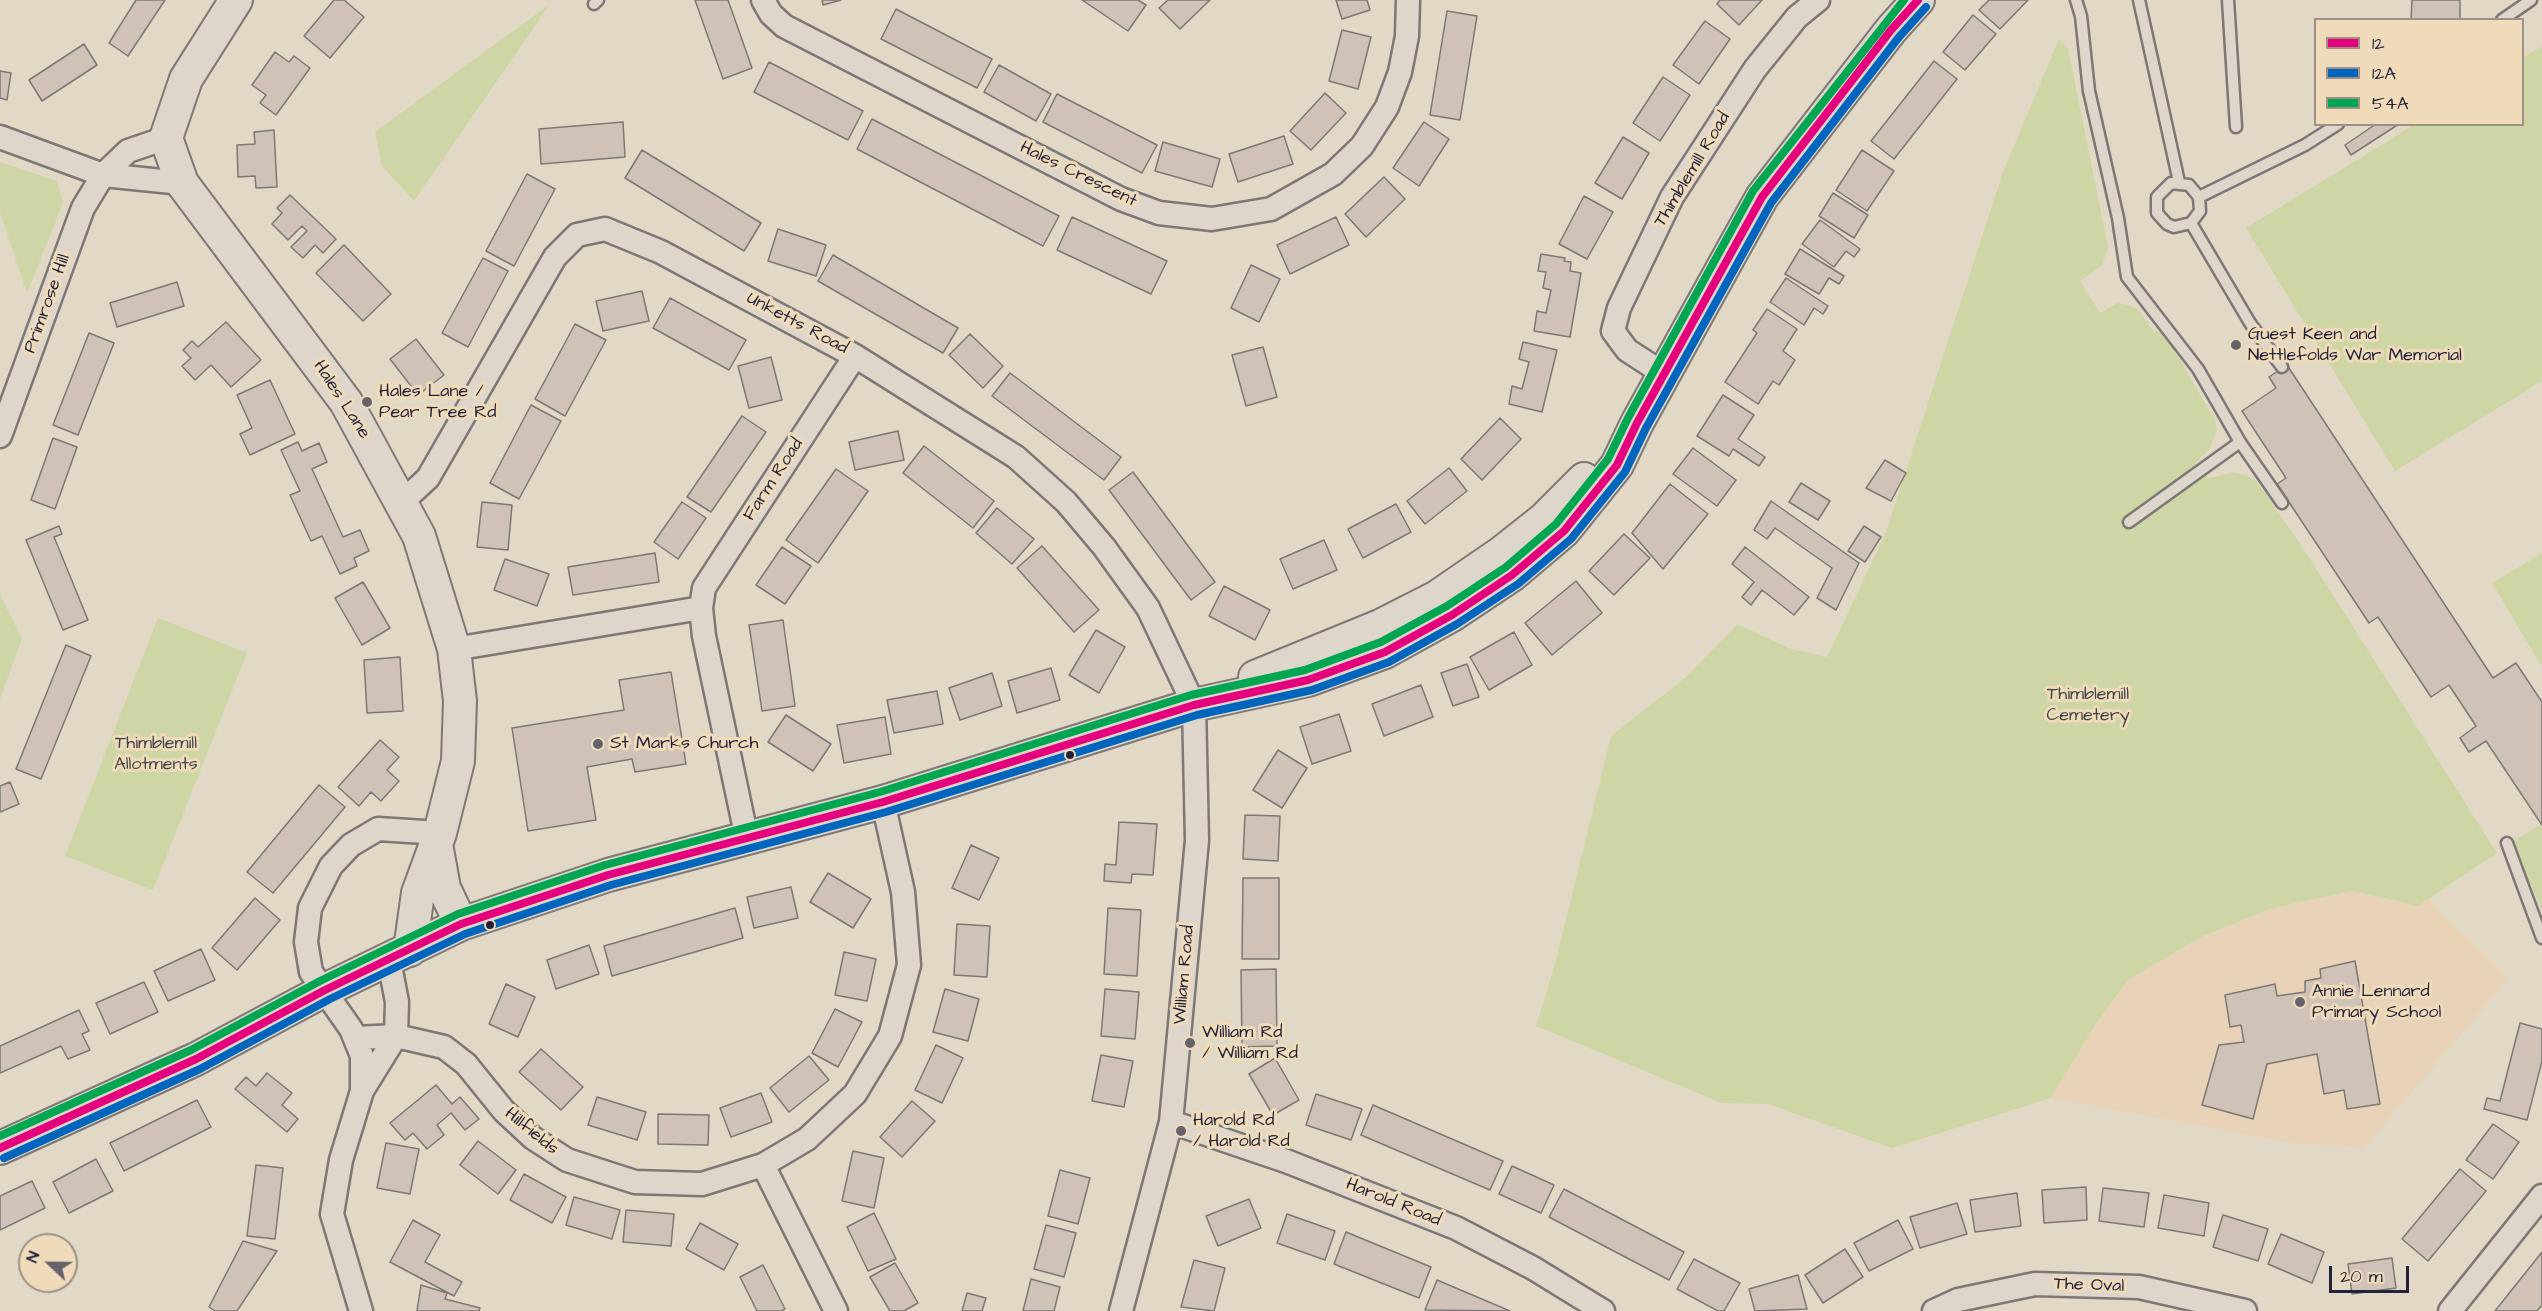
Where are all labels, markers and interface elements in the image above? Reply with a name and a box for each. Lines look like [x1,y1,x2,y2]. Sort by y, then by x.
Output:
legend [2314,18,2524,126]
text: 12 [2372,31,2385,56]
text: 12A [2372,61,2396,86]
text: 54A [2372,91,2409,116]
street label: Thimblemill Road [1650,109,1736,231]
street label: Hales Crescent [1016,137,1140,213]
street label: Primrose Hill [20,252,76,356]
street label: Unketts Road [742,288,852,360]
place label: Guest Keen and Nettlefolds War Memorial [2248,324,2462,366]
marker: Guest Keen and Nettlefolds War Memorial [2229,338,2243,352]
street label: Hales Lane [308,357,374,443]
place label: Hales Lane / Pear Tree Rd [379,381,496,424]
marker: Hales Lane / Pear Tree Rd [360,395,374,409]
street label: Farm Road [739,435,809,525]
park label: Thimblemill Cemetery [2046,684,2130,726]
park label: Thimblemill Allotments [114,733,198,776]
place label: St Marks Church [610,733,758,755]
marker: St Marks Church [591,737,605,751]
unlabelled marker [1064,749,1076,761]
unlabelled marker [484,919,496,931]
street label: William Road [1170,924,1200,1026]
place label: Annie Lennard Primary School [2312,981,2441,1024]
marker: Annie Lennard Primary School [2293,995,2307,1009]
place label: William Rd / William Rd [1202,1022,1298,1064]
marker: William Rd / William Rd [1183,1036,1197,1050]
street label: Hillfields [500,1104,562,1160]
place label: Harold Rd / Harold Rd [1193,1110,1290,1152]
marker: Harold Rd / Harold Rd [1174,1124,1188,1138]
street label: Harold Road [1342,1174,1444,1232]
north arrow [18,1233,78,1293]
text: N [21,1248,45,1266]
scale bar [2332,1254,2412,1292]
text: 20 m [2340,1264,2383,1289]
street label: The Oval [2053,1274,2125,1298]

